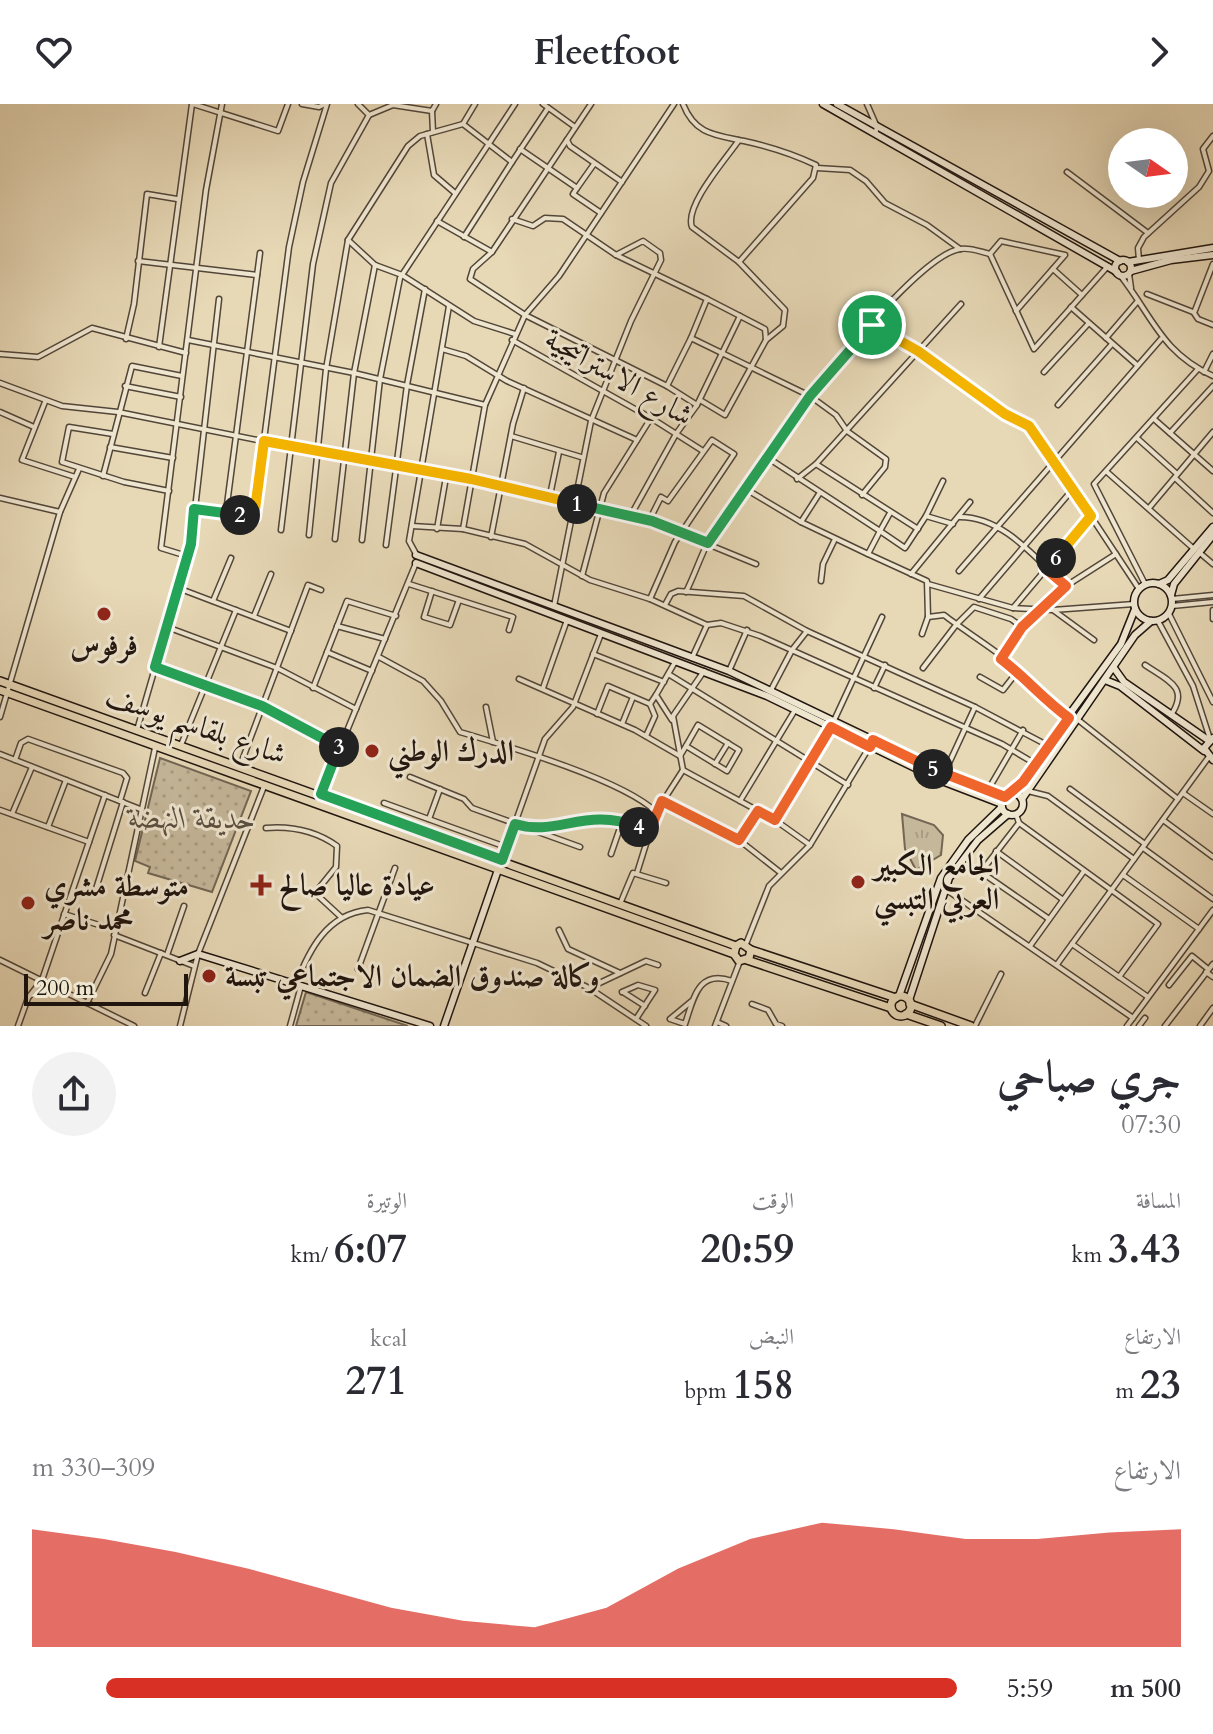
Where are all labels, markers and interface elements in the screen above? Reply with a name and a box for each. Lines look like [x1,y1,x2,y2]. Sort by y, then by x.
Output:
text: Fleetfoot [533,28,680,77]
icon: heart [32,30,76,74]
icon: forward [1137,30,1181,74]
north arrow [1108,128,1188,208]
map controls [1108,128,1188,208]
pin [838,291,906,359]
icon: arrive [850,303,894,347]
street label: شارع الاستراتيجية [535,318,701,439]
pin: 1 [557,484,597,524]
text: 1 [571,489,583,519]
pin: 2 [220,495,260,535]
text: 2 [234,500,246,530]
pin: 6 [1036,538,1076,578]
text: 6 [1050,543,1062,573]
marker: فرفوس [95,605,113,623]
place label: فرفوس [70,625,138,666]
street label: شارع بلقاسم يوسف [98,675,292,783]
pin: 3 [319,727,359,767]
place label: الدرك الوطني [388,731,514,779]
text: 3 [333,732,345,762]
marker: الدرك الوطني [363,742,381,760]
pin: 5 [913,749,953,789]
text: 5 [927,754,939,784]
park label: حديقة النهضة [125,798,256,839]
pin: 4 [619,807,659,847]
text: 4 [633,812,645,842]
place label: الجامع الكبير العربي التبسي [871,845,1000,927]
place label: عيادة عاليا صالح [279,865,435,911]
place label: متوسطة مشري محمد ناصر [41,866,189,941]
marker: الجامع الكبير العربي التبسي [849,873,867,891]
marker: عيادة عاليا صالح [250,874,272,896]
marker: متوسطة مشري محمد ناصر [19,894,37,912]
place label: وكالة صندوق الضمان الاجتماعي تبسة [225,956,600,1001]
marker: وكالة صندوق الضمان الاجتماعي تبسة [200,967,218,985]
scale bar [24,970,188,1006]
text: 200 m [36,973,94,1003]
text: جري صباحي [997,1047,1181,1107]
button: share [32,1052,116,1136]
text: 07:30 [1121,1107,1181,1142]
text: الوتيرة [366,1186,407,1216]
text: الوقت [752,1186,794,1216]
text: المسافة [1136,1186,1181,1216]
text: 6:07 [334,1222,407,1277]
text: 20:59 [700,1222,794,1277]
text: 3.43 [1108,1222,1181,1277]
text: /km [290,1240,334,1270]
text: km [1072,1240,1108,1270]
text: النبض [749,1322,794,1352]
text: الارتفاع [1124,1322,1181,1352]
text: kcal [370,1324,407,1354]
text: 271 [346,1354,407,1409]
text: 158 [733,1358,794,1413]
text: 23 [1140,1358,1181,1413]
text: bpm [684,1376,733,1406]
text: m [1115,1376,1140,1406]
text: 309–330 m [32,1450,155,1485]
text: الارتفاع [1114,1453,1181,1488]
text: 5:59 [1006,1671,1053,1706]
text: 500 m [1110,1671,1181,1706]

